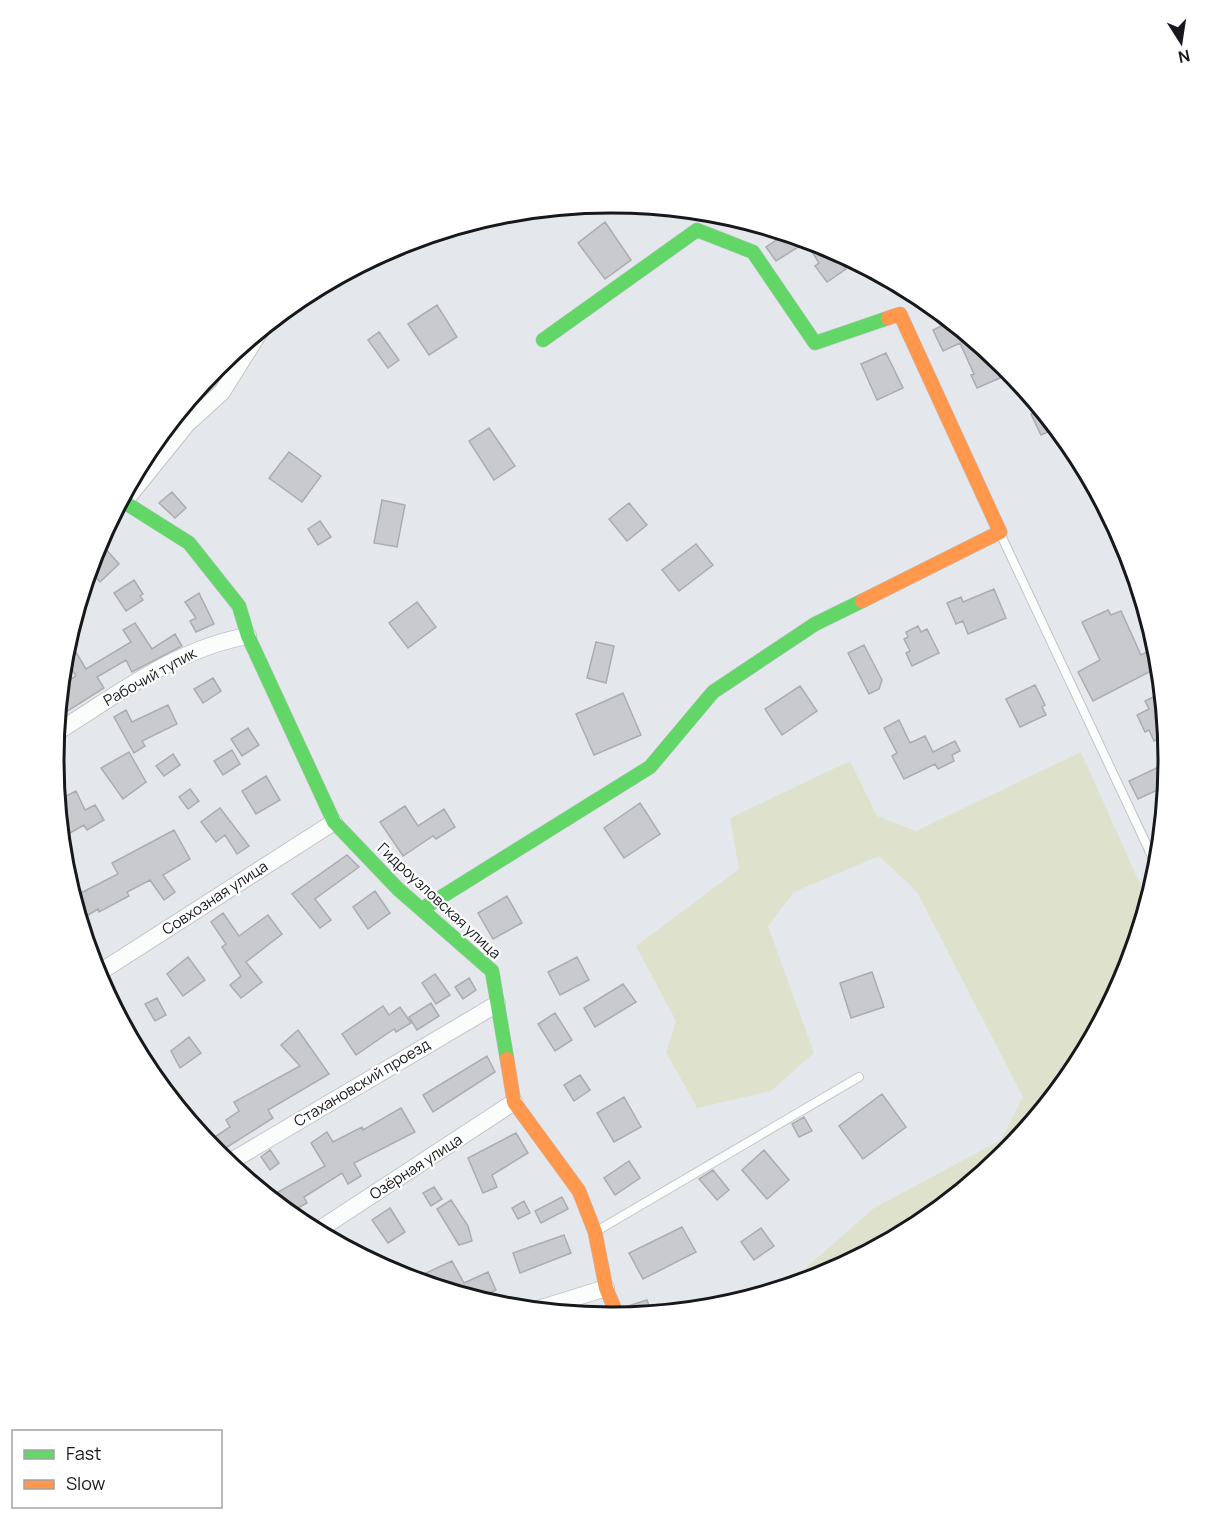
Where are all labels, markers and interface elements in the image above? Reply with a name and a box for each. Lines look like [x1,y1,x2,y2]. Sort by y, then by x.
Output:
north arrow [1151,12,1211,72]
text: N [1176,45,1192,69]
street label: Рабочий тупик [100,642,200,711]
street label: Гидроузловская улица [373,838,506,963]
street label: Совхозная улица [158,855,272,940]
street label: Стахановский проезд [290,1034,434,1132]
street label: Озёрная улица [365,1129,466,1204]
legend [12,1430,222,1508]
text: Fast [66,1441,101,1465]
text: Slow [66,1471,106,1495]

